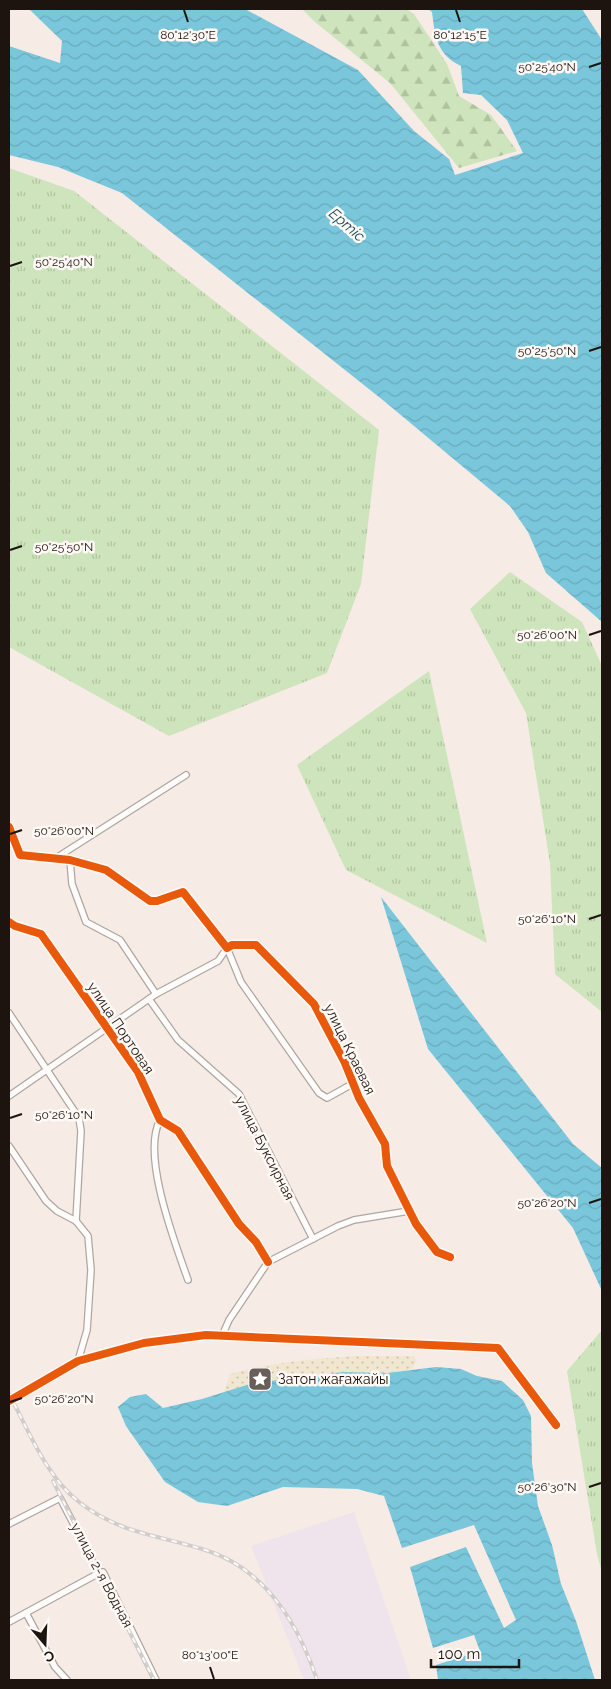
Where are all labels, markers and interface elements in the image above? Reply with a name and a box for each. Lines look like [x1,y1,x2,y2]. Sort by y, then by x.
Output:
text: 80°12'30"E [160,28,216,42]
text: 80°12'15"E [433,28,487,42]
text: 50°25'40"N [518,60,576,74]
water label: Ертіс [325,204,369,246]
text: 50°25'40"N [35,255,93,269]
text: 50°25'50"N [518,344,576,358]
text: 50°25'50"N [35,540,93,554]
text: 50°26'00"N [517,628,577,642]
text: 50°26'00"N [34,824,94,838]
text: 50°26'10"N [518,912,576,926]
street label: улица Портовая [84,979,158,1077]
street label: улица Краевая [321,1001,379,1097]
street label: улица Буксирная [232,1093,298,1203]
text: 50°26'10"N [35,1108,93,1122]
text: 50°26'20"N [518,1196,576,1210]
place icon: Затон жағажайы [247,1366,273,1392]
place label: Затон жағажайы [278,1371,389,1387]
text: 50°26'20"N [35,1392,93,1406]
text: 50°26'30"N [517,1480,577,1494]
street label: улица 2-я Водная [68,1520,136,1630]
north arrow [20,1619,70,1669]
scale bar [431,1636,518,1668]
text: 100 m [438,1645,480,1663]
text: С [42,1647,56,1666]
text: 80°13'00"E [182,1648,238,1662]

